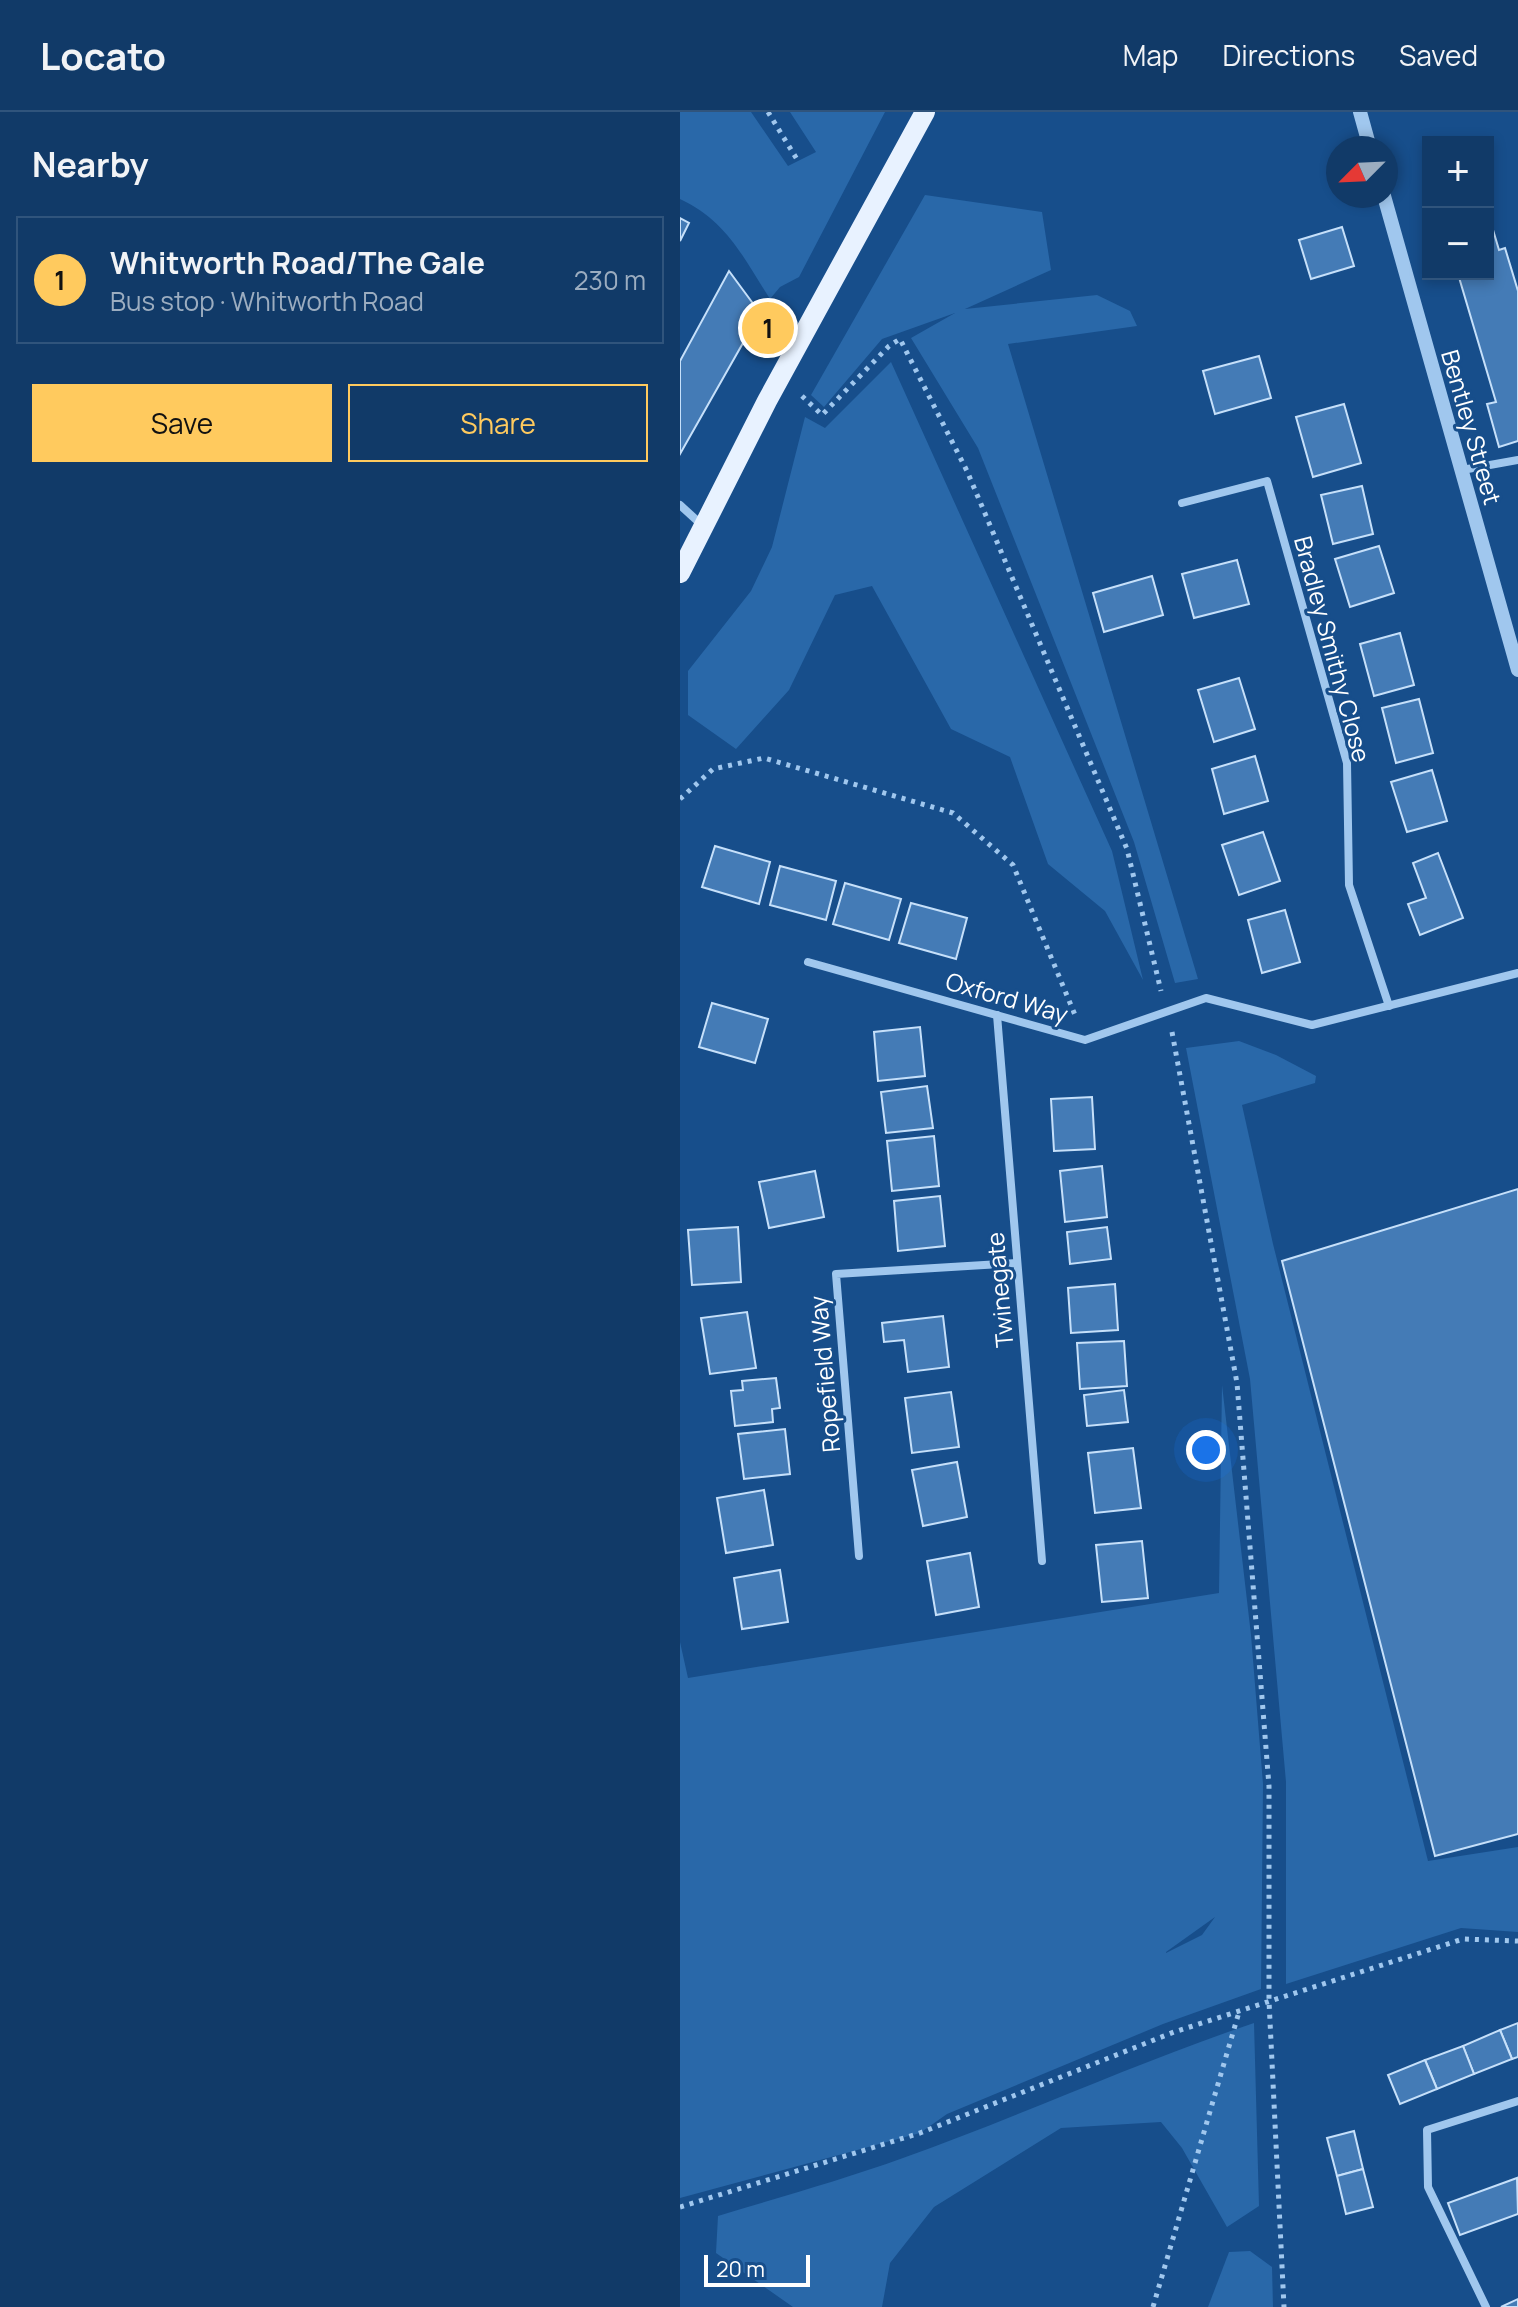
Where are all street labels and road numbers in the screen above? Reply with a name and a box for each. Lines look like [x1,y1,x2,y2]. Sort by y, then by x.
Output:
street label: Bentley Street [1434,346,1510,508]
street label: Bradley Smithy Close [1287,532,1379,766]
street label: Oxford Way [942,964,1072,1030]
street label: Twinegate [978,1231,1020,1349]
street label: Ropefield Way [801,1294,847,1454]

